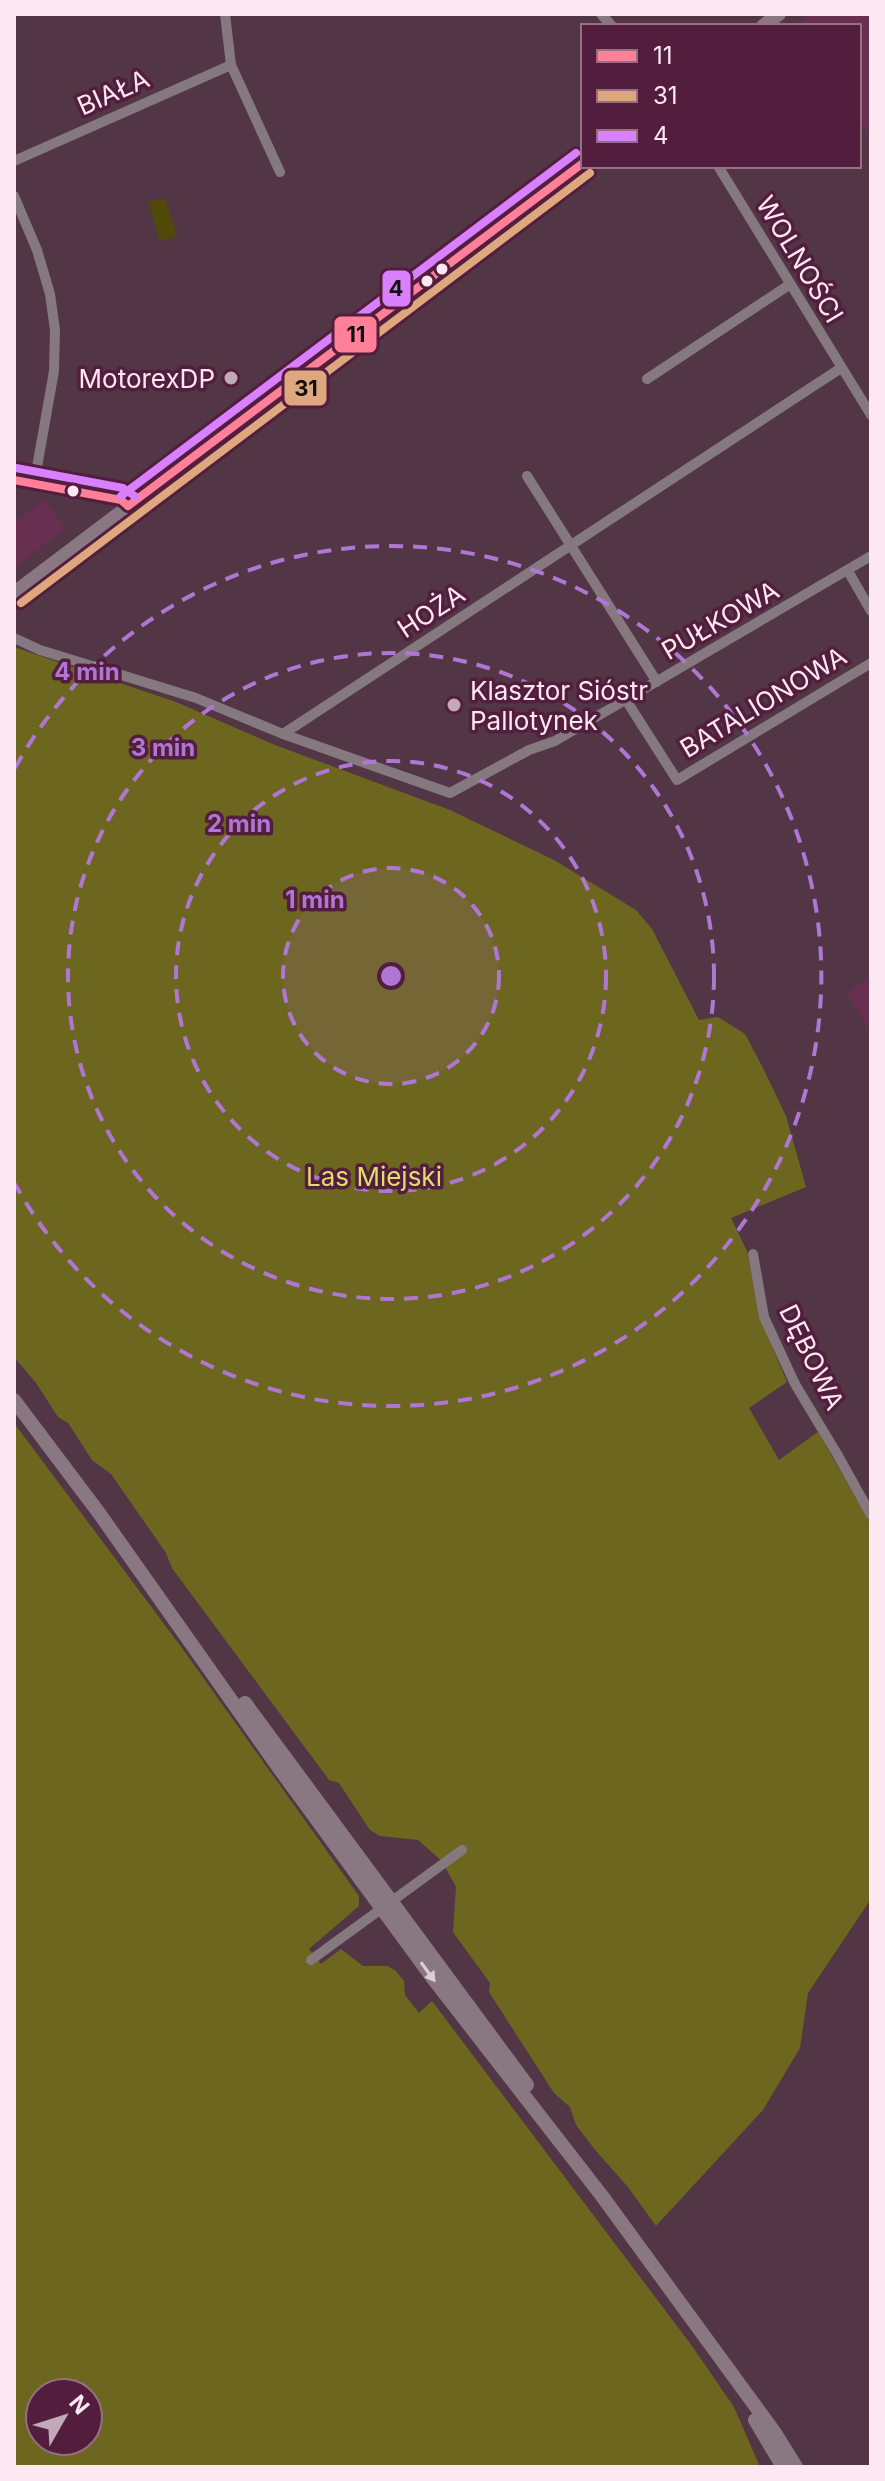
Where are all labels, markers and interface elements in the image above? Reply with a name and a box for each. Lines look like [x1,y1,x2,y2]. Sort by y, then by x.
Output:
legend [581,24,861,168]
text: 11 [653,41,673,70]
street label: BIAŁA [72,62,154,121]
text: 31 [653,81,678,110]
text: 4 [653,121,669,150]
street label: WOLNOŚCI [750,190,850,328]
unlabelled marker [434,261,450,277]
line badge: 4 [381,269,412,308]
unlabelled marker [419,273,435,289]
text: 4 [389,275,403,301]
line badge: 11 [333,315,378,354]
text: 11 [347,321,365,347]
place label: MotorexDP [79,363,215,394]
marker: MotorexDP [222,369,240,387]
line badge: 31 [283,369,328,407]
text: 31 [294,375,318,401]
unlabelled marker [65,483,81,499]
street label: PUŁKOWA [656,574,784,666]
street label: HOŻA [392,578,470,644]
street label: BATALIONOWA [674,640,852,764]
text: 4 min [54,657,120,686]
place label: Klasztor Sióstr Pallotynek [470,675,648,736]
marker: Klasztor Sióstr Pallotynek [445,696,463,714]
text: 3 min [131,733,195,762]
text: 2 min [207,809,271,838]
text: 1 min [285,885,345,914]
centre of rings [377,962,405,990]
park label: Las Miejski [306,1161,442,1192]
street label: DĘBOWA [773,1299,851,1415]
one-way arrow [420,1962,436,1983]
north arrow [24,2377,104,2457]
text: N [64,2390,95,2419]

